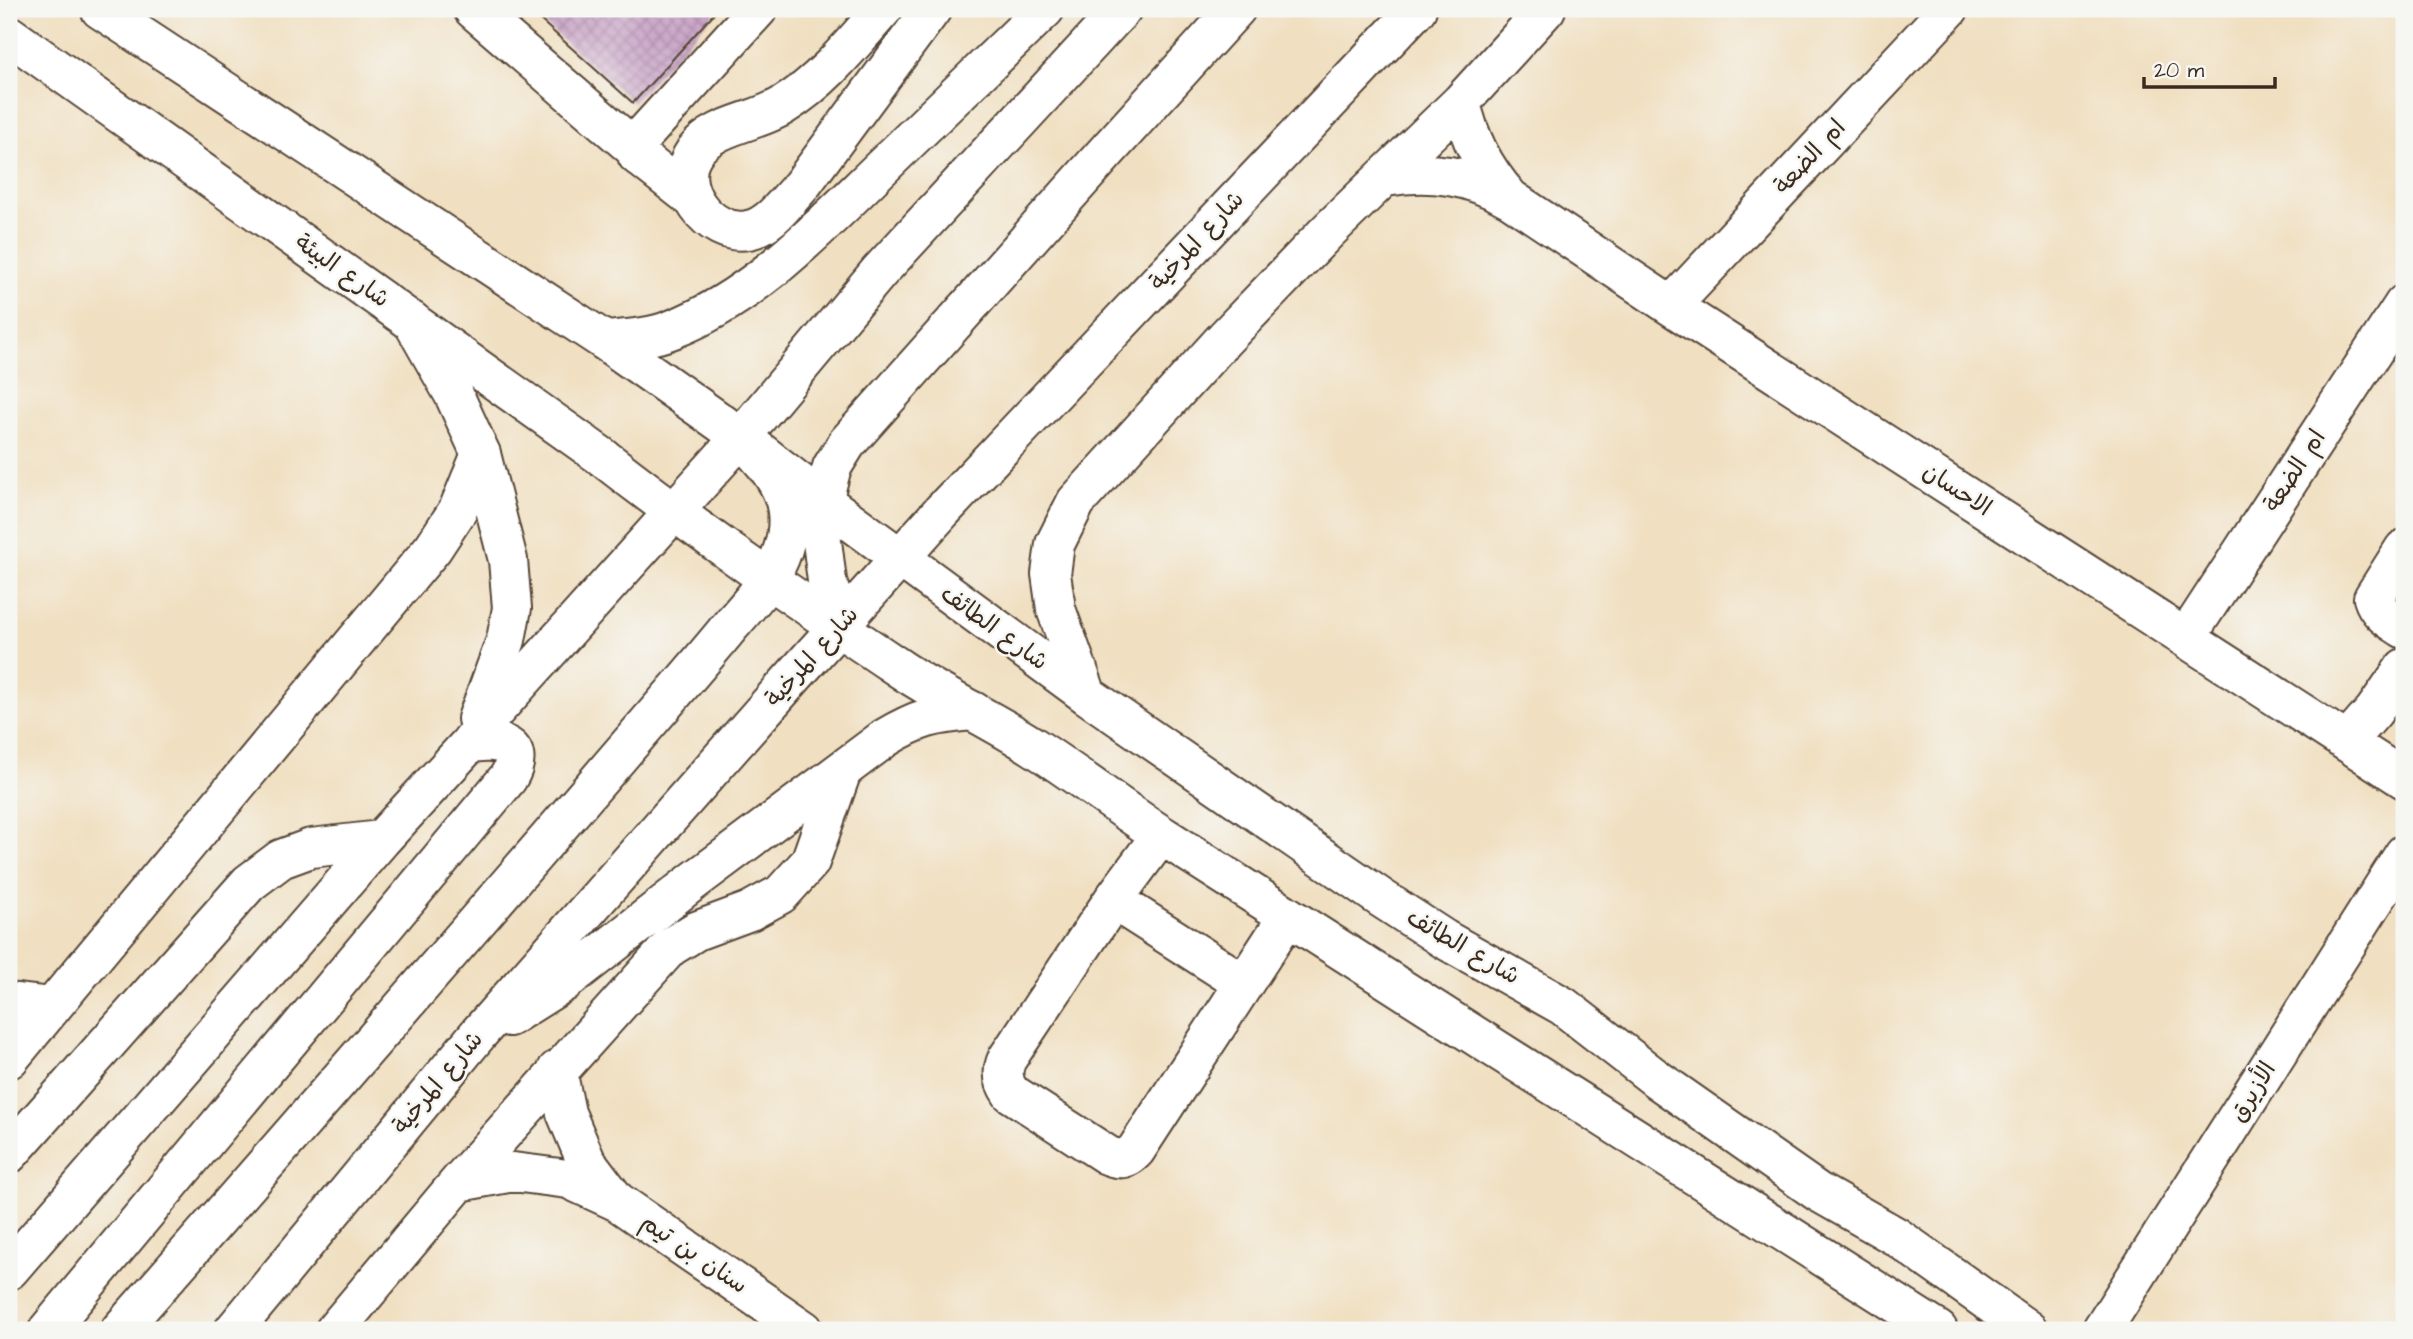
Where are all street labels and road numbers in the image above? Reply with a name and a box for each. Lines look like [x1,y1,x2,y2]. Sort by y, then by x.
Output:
street label: ام الضعة [1766,112,1854,202]
street label: شارع المرخية [1142,183,1252,299]
street label: شارع البيئة [288,226,396,316]
street label: ام الضعة [2256,423,2334,519]
street label: الاحسان [1916,455,1998,525]
street label: شارع الطائف [933,577,1055,679]
street label: شارع المرخية [757,599,867,715]
street label: شارع الطائف [1400,901,1526,993]
street label: شارع المرخية [385,1024,491,1142]
street label: الأزيرق [2220,1055,2285,1129]
street label: سنان بن تيم [634,1206,754,1302]

